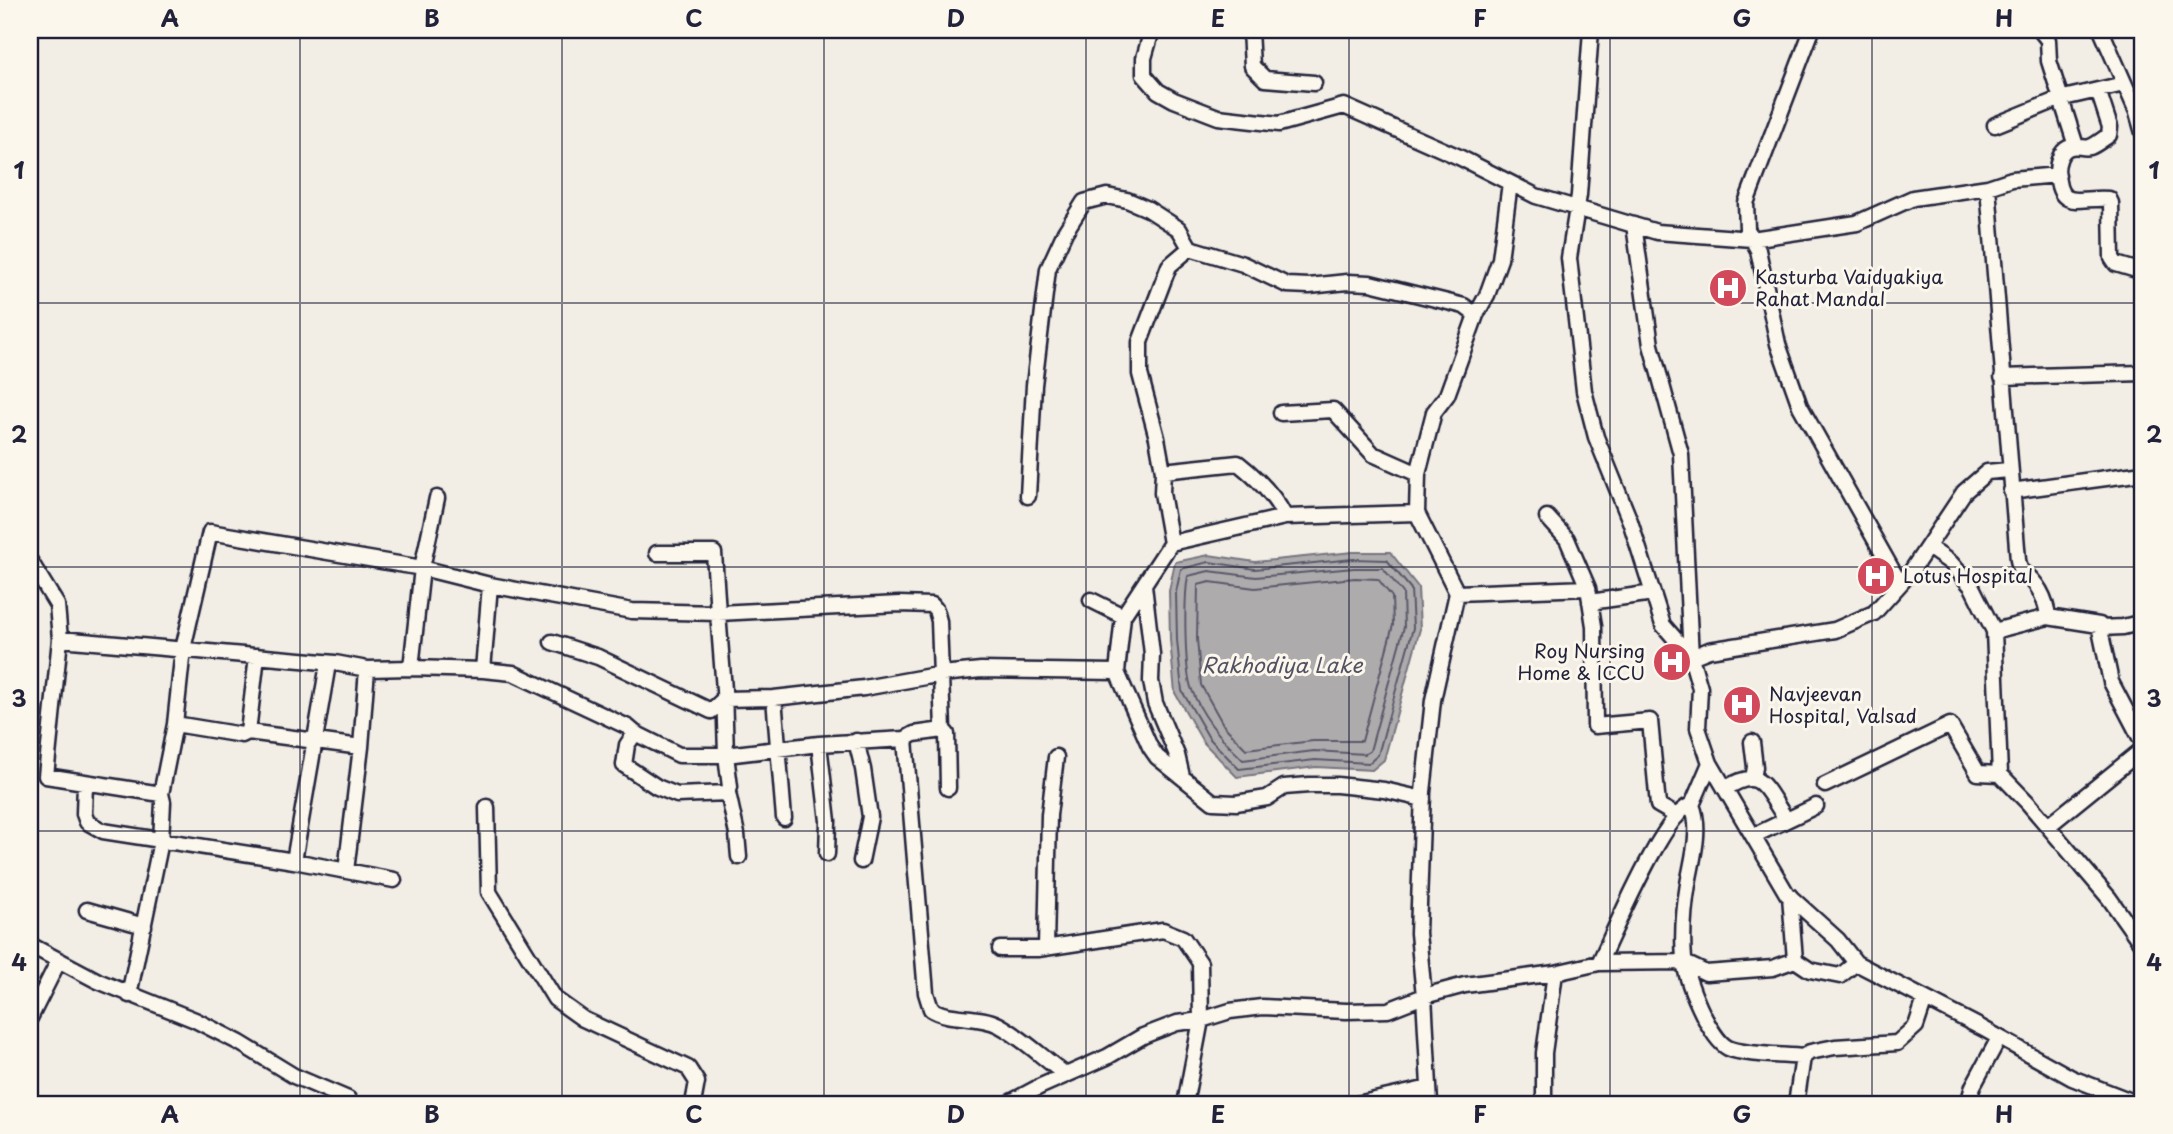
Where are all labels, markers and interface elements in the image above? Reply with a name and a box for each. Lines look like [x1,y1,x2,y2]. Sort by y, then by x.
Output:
text: A [161,0,179,35]
text: B [424,0,440,35]
text: C [685,0,703,35]
text: D [947,0,965,35]
text: E [1211,0,1225,35]
text: F [1473,0,1487,35]
text: G [1733,0,1751,35]
text: H [1995,0,2013,35]
text: 1 [14,152,25,187]
text: 1 [2149,152,2160,187]
place label: Kasturba Vaidyakiya Rahat Mandal [1755,262,1943,312]
hospital icon: Kasturba Vaidyakiya Rahat Mandal [1707,267,1749,309]
text: 2 [11,416,27,451]
text: 2 [2146,416,2162,451]
hospital icon: Lotus Hospital [1855,555,1897,597]
place label: Lotus Hospital [1903,561,2033,589]
place label: Roy Nursing Home & ICCU [1518,636,1645,686]
hospital icon: Roy Nursing Home & ICCU [1651,641,1693,683]
water label: Rakhodiya Lake [1202,648,1364,680]
place label: Navjeevan Hospital, Valsad [1769,679,1917,729]
text: 3 [11,680,27,715]
text: 3 [2146,680,2162,715]
hospital icon: Navjeevan Hospital, Valsad [1721,684,1763,726]
text: 4 [11,944,27,979]
text: 4 [2146,944,2162,979]
text: A [161,1096,179,1131]
text: B [424,1096,440,1131]
text: C [685,1096,703,1131]
text: D [947,1096,965,1131]
text: E [1211,1096,1225,1131]
text: F [1473,1096,1487,1131]
text: G [1733,1096,1751,1131]
text: H [1995,1096,2013,1131]

